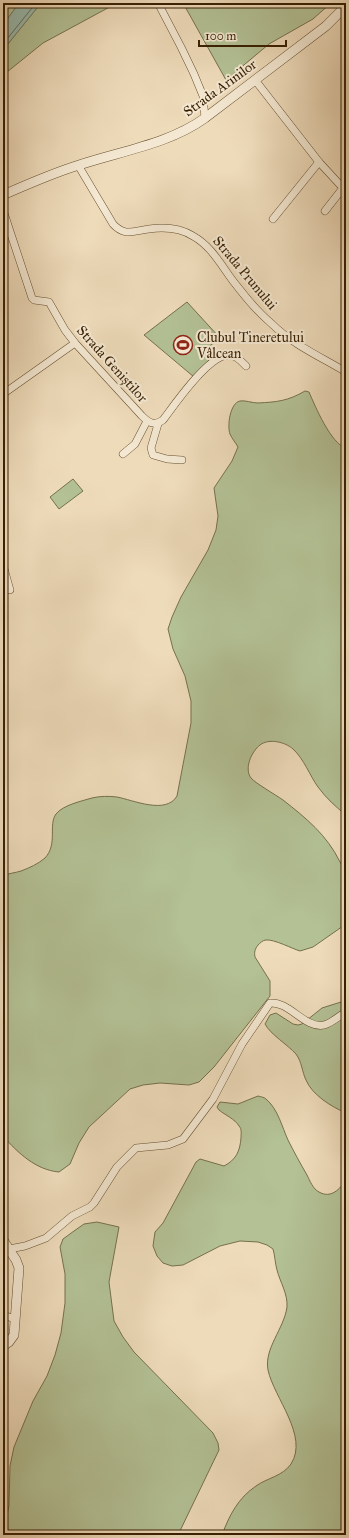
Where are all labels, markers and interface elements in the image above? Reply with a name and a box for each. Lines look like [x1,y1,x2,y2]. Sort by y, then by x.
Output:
scale bar [199,22,286,48]
text: 100 m [205,29,236,43]
street label: Strada Arinilor [180,55,260,120]
street label: Strada Prunului [209,233,281,313]
street label: Strada Geniștilor [73,322,151,407]
place label: Clubul Tineretului Vâlcean [196,329,304,362]
sports icon: Clubul Tineretului Vâlcean [172,334,194,356]

